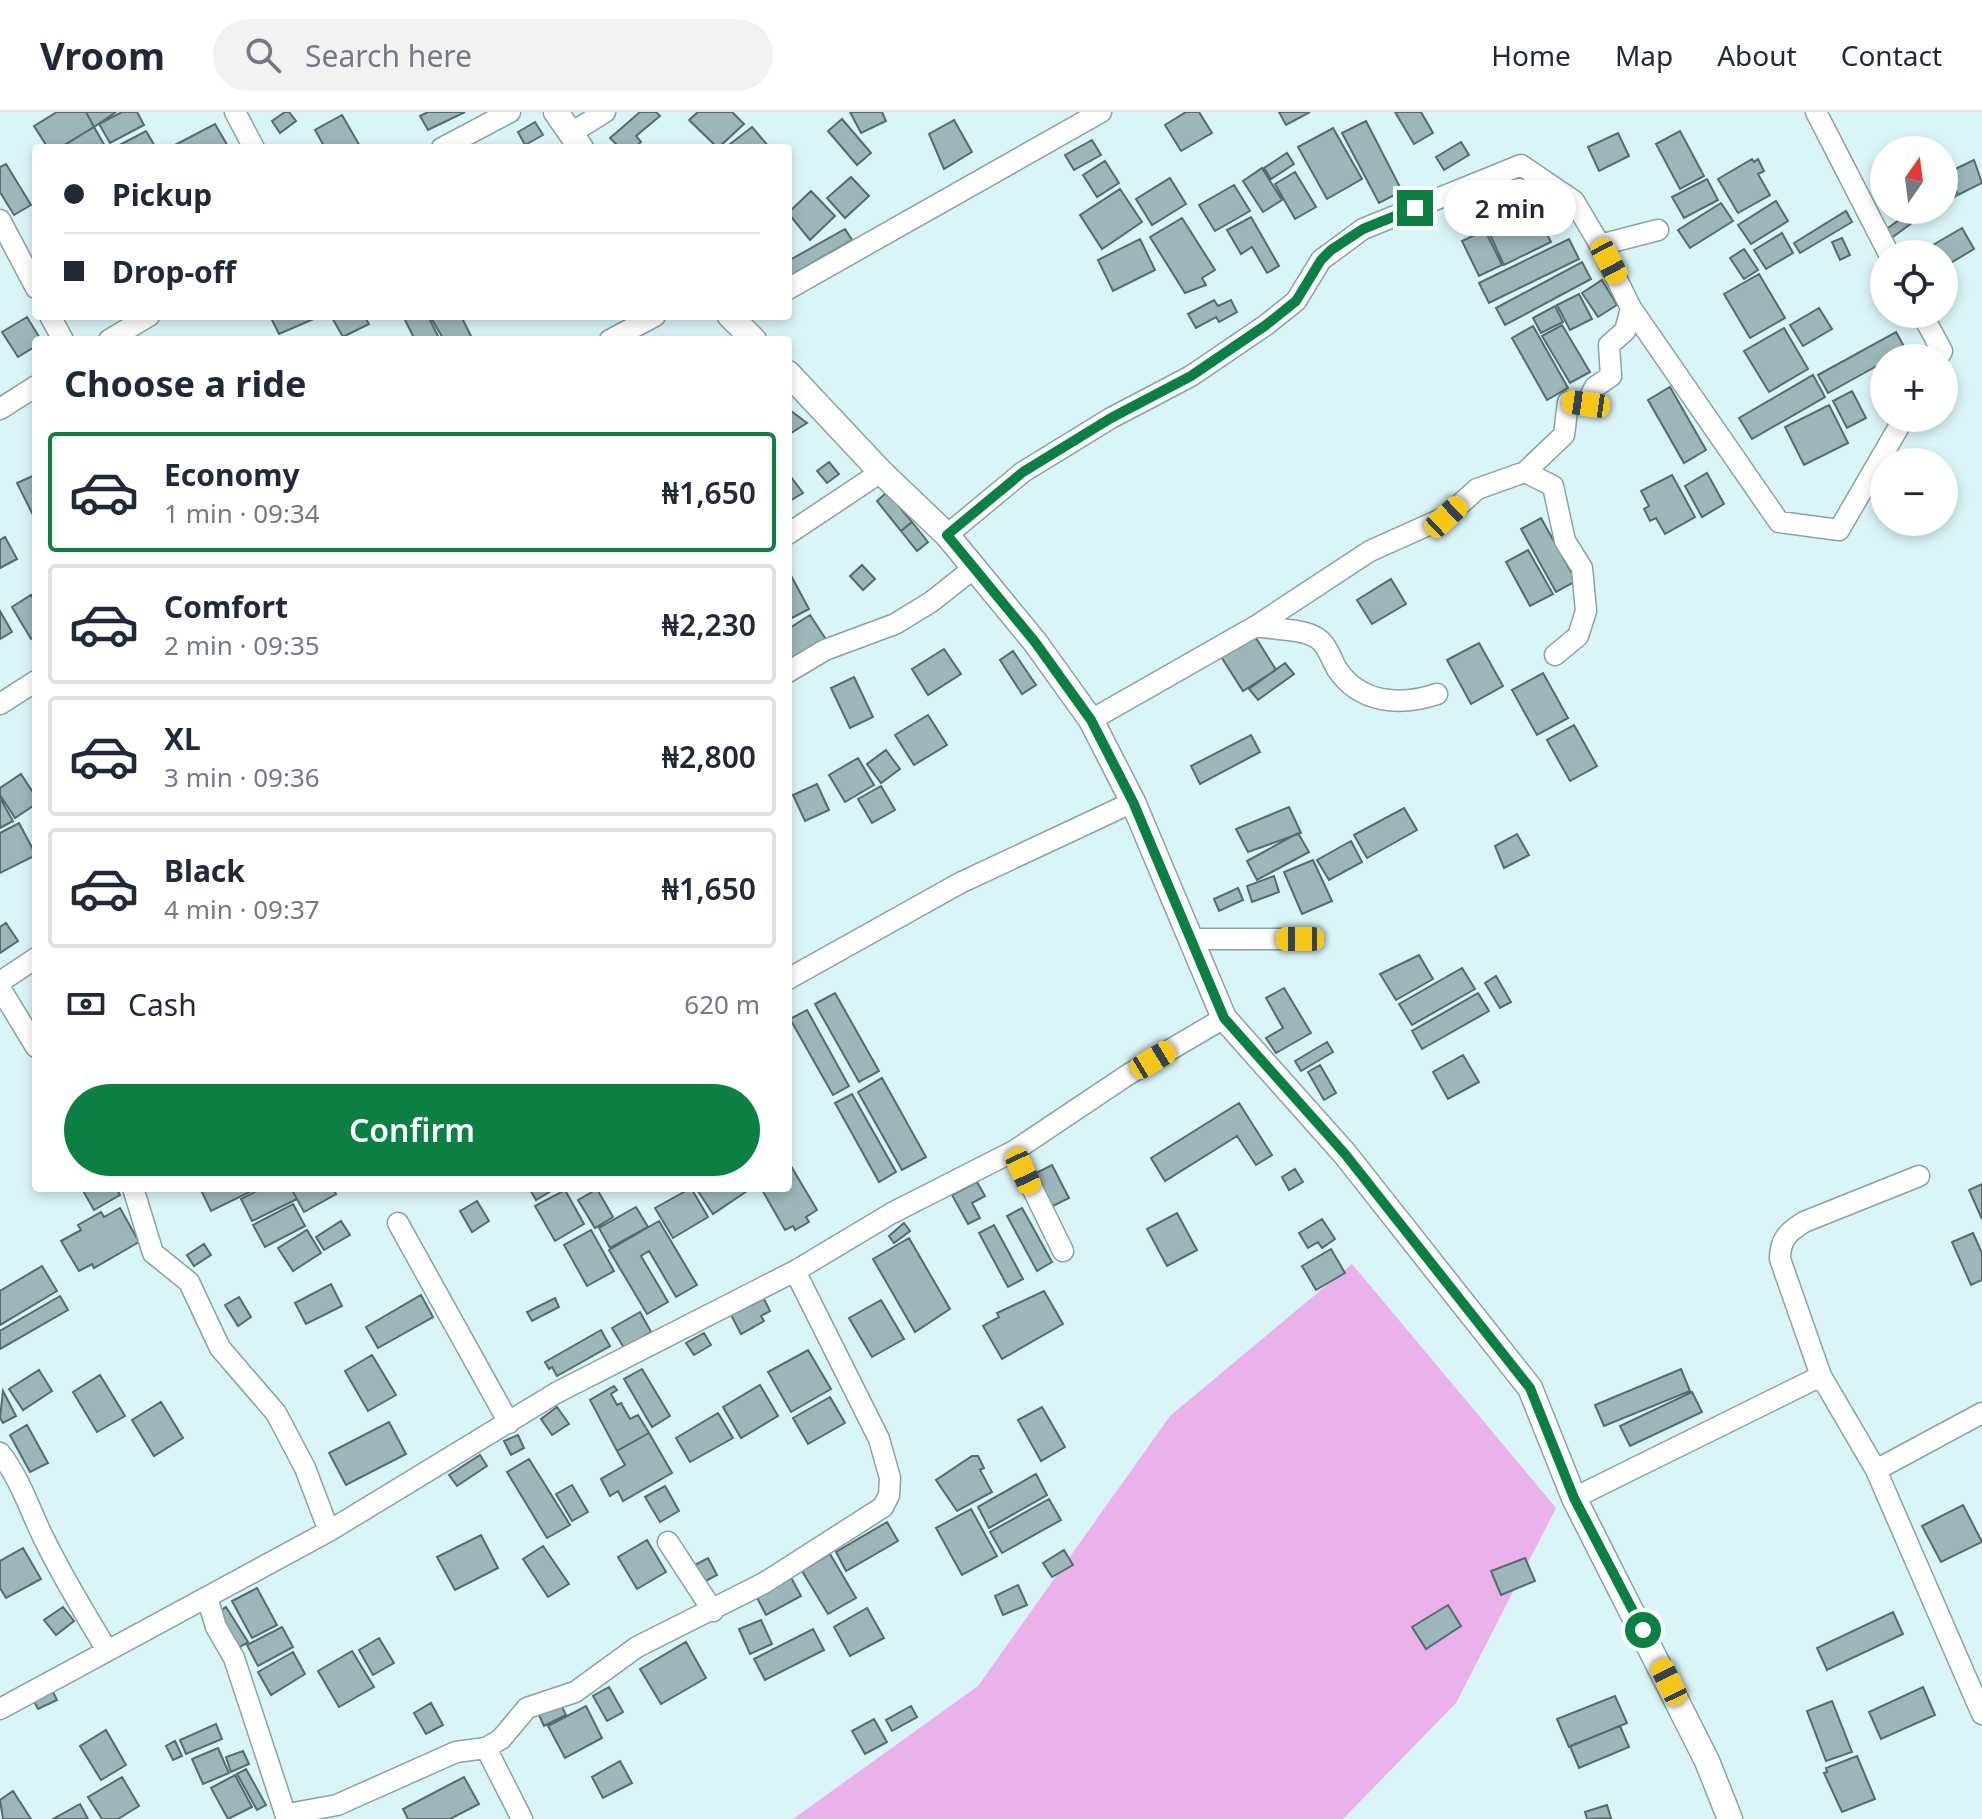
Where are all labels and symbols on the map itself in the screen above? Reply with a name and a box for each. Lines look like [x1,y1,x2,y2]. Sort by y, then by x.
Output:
north arrow [1870,136,1958,224]
callout: 2 min [1443,180,1575,236]
route end [1397,190,1433,226]
car [1587,234,1631,288]
car [1561,389,1611,419]
car [1420,492,1472,542]
car [1276,927,1324,951]
car [1126,1037,1180,1083]
car [1002,1144,1044,1198]
route start [1625,1612,1661,1648]
car [1648,1655,1690,1709]

